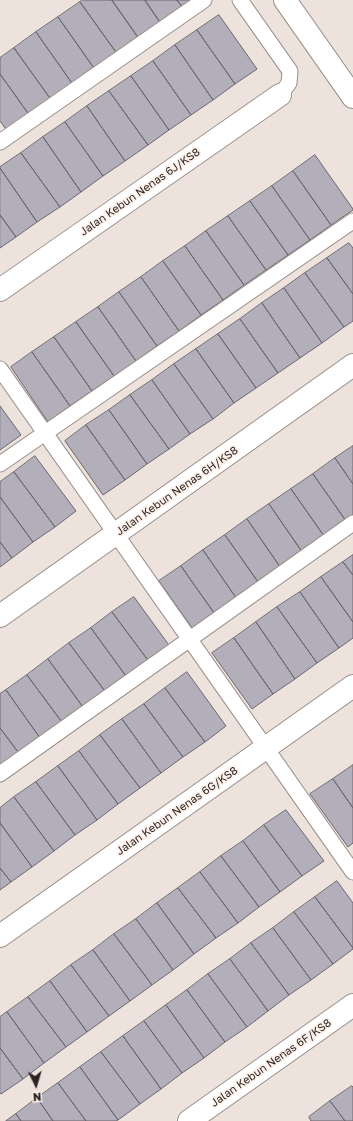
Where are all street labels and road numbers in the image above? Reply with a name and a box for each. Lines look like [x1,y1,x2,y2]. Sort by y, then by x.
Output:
street label: Jalan Kebun Nenas 6J/KS8 [77,145,203,239]
street label: Jalan Kebun Nenas 6H/KS8 [113,444,241,538]
street label: Jalan Kebun Nenas 6G/KS8 [114,764,240,858]
street label: Jalan Kebun Nenas 6F/KS8 [208,1016,334,1110]

